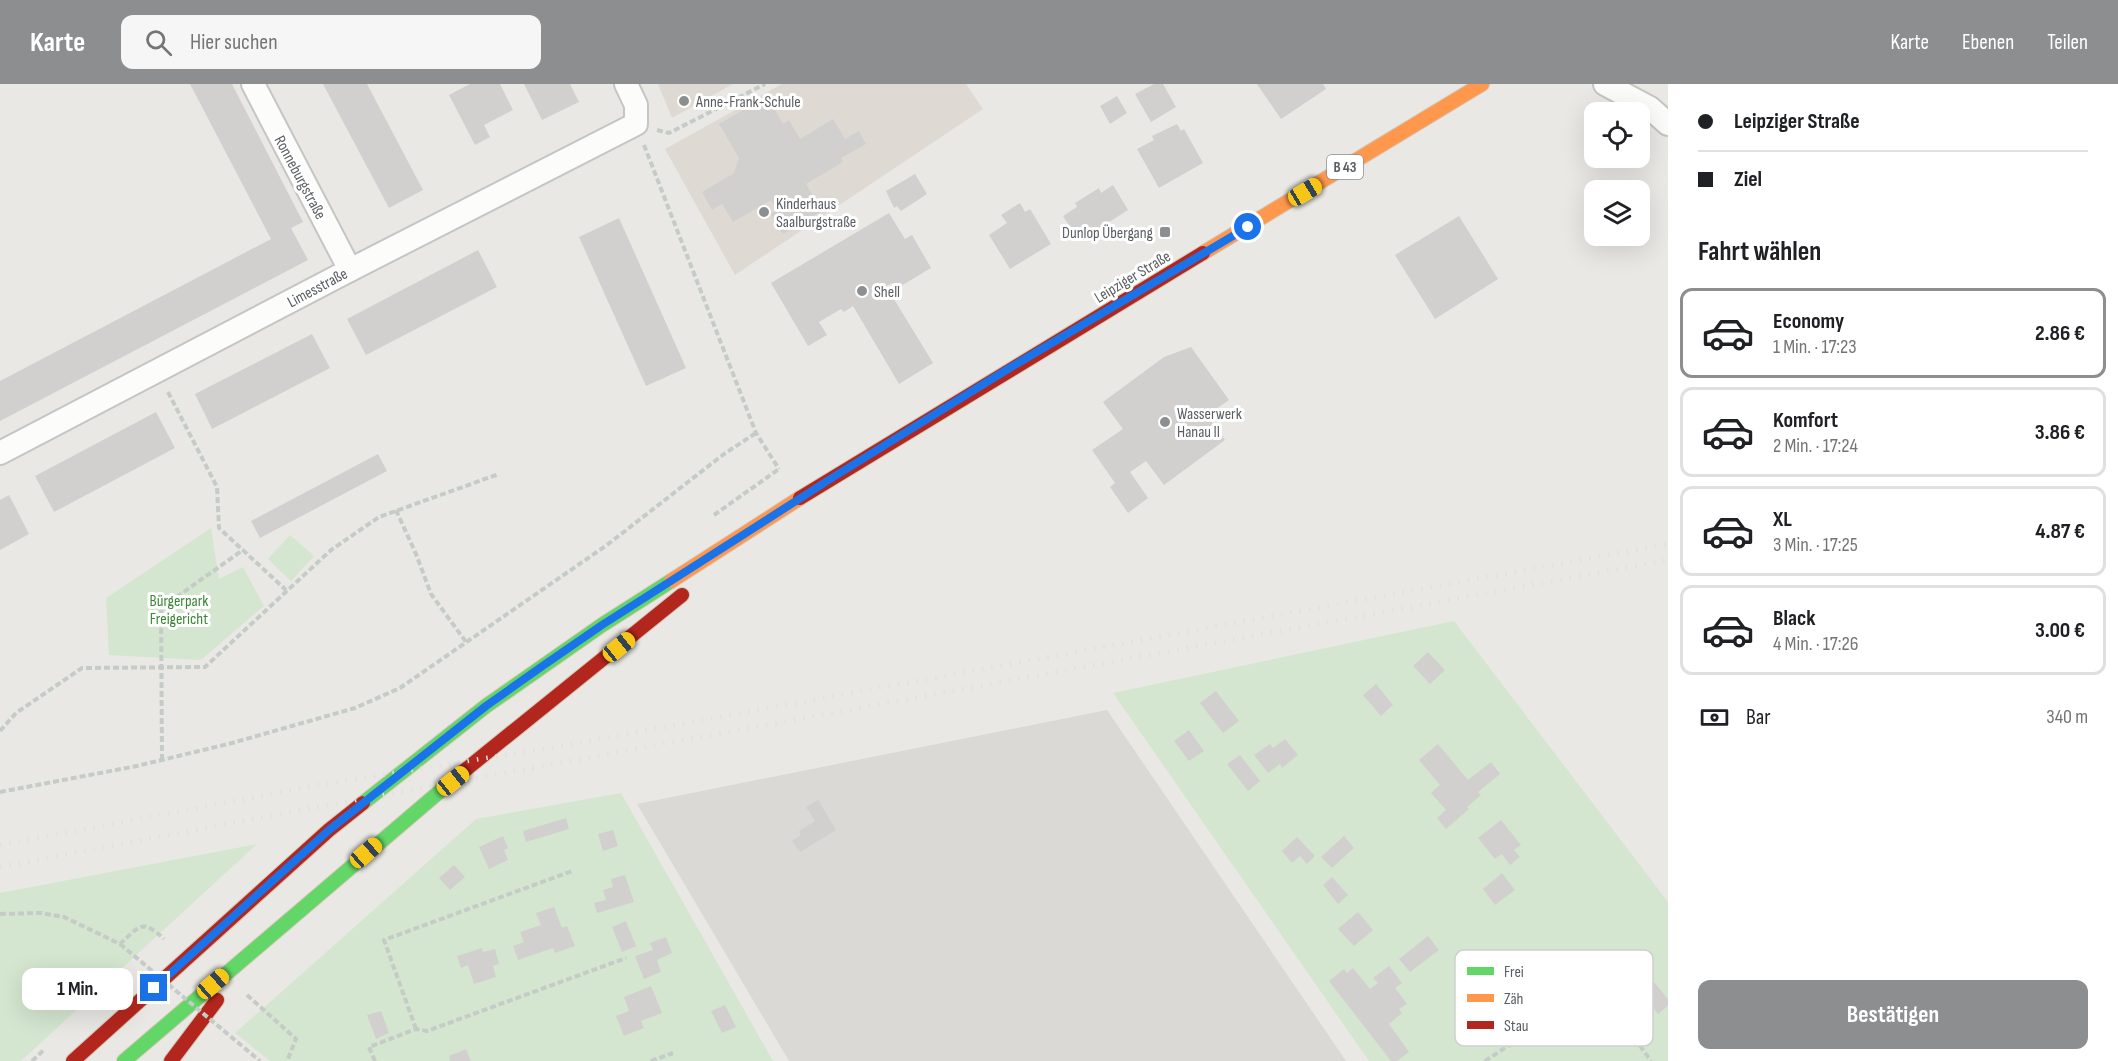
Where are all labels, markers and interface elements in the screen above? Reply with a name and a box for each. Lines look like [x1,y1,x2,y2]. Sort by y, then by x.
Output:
search box [121,15,541,69]
text: Karte [30,26,85,59]
icon: search [142,26,175,59]
text: Hier suchen [190,29,278,56]
text: Karte [1891,30,1929,55]
text: Ebenen [1962,30,2014,55]
text: Teilen [2047,30,2088,55]
place label: Anne-Frank-Schule [695,93,801,112]
marker: Anne-Frank-Schule [677,94,691,108]
map controls [1584,102,1650,246]
button: locate [1584,102,1650,168]
text: Leipziger Straße [1734,108,1860,135]
street label: Ronneburgstraße [270,133,330,223]
road number: B 43 [1327,155,1363,179]
text: Ziel [1734,166,1762,193]
car [1285,175,1325,209]
button: layers [1584,180,1650,246]
place label: Kinderhaus Saalburgstraße [776,195,856,232]
marker: Kinderhaus Saalburgstraße [757,205,771,219]
route start [1234,213,1261,240]
place label: Dunlop Übergang [1062,224,1153,243]
marker: Dunlop Übergang [1158,225,1172,239]
text: Fahrt wählen [1698,236,1821,268]
street label: Leipziger Straße [1091,247,1174,307]
street label: Limesstraße [284,265,351,312]
place label: Shell [874,283,900,302]
marker: Shell [855,284,869,298]
icon: car [1701,306,1755,360]
text: Economy [1773,308,1844,335]
text: 2.86 € [2035,320,2085,347]
text: 1 Min. · 17:23 [1773,335,1857,359]
place label: Wasserwerk Hanau II [1177,405,1242,442]
icon: car [1701,405,1755,459]
text: Komfort [1773,407,1838,434]
marker: Wasserwerk Hanau II [1158,415,1172,429]
text: 3.86 € [2035,419,2085,446]
text: 2 Min. · 17:24 [1773,434,1858,458]
icon: car [1701,504,1755,558]
text: XL [1773,506,1792,533]
text: 4.87 € [2035,518,2085,545]
text: 3 Min. · 17:25 [1773,533,1858,557]
park label: Bürgerpark Freigericht [150,592,208,629]
icon: car [1701,603,1755,657]
text: Black [1773,605,1815,632]
text: 3.00 € [2035,617,2085,644]
car [599,629,639,665]
text: 4 Min. · 17:26 [1773,632,1858,656]
icon: cash [1698,701,1731,734]
text: Bar [1746,704,1771,731]
text: 340 m [2046,705,2088,729]
car [433,763,473,799]
car [347,834,385,872]
legend [1455,950,1653,1046]
text: Frei [1504,963,1524,982]
car [194,965,232,1003]
callout: 1 Min. [22,967,133,1009]
route end [140,974,167,1001]
text: 1 Min. [57,977,98,1001]
button: Bestätigen [1698,980,2088,1049]
text: Zäh [1504,990,1523,1009]
text: Stau [1504,1017,1529,1036]

